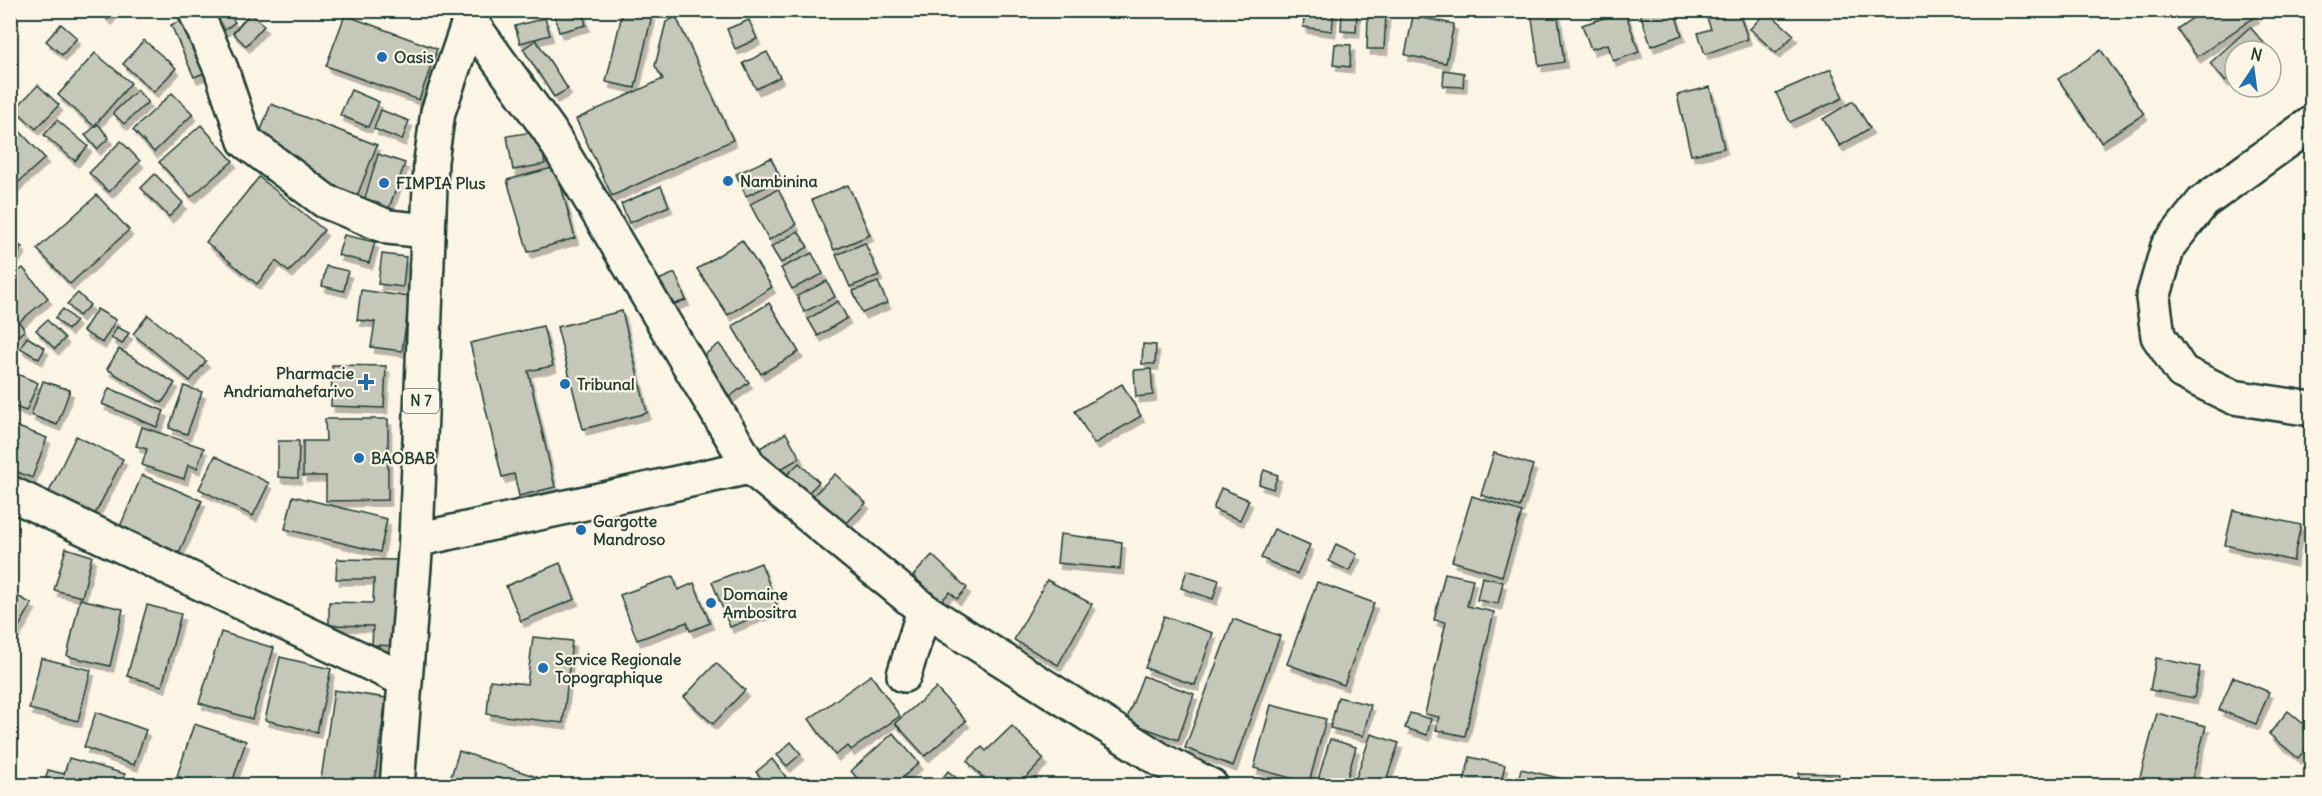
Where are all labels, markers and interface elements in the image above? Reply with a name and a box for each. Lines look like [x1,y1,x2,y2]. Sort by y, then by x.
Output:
north arrow [2223,39,2283,99]
text: N [2249,43,2264,65]
place label: Oasis [394,47,434,67]
marker: Oasis [375,50,389,64]
place label: Nambinina [740,171,818,191]
place label: FIMPIA Plus [396,173,485,193]
marker: Nambinina [721,174,735,188]
marker: FIMPIA Plus [377,176,391,190]
place label: Pharmacie Andriamahefarivo [224,363,354,401]
place label: Tribunal [577,374,635,394]
marker: Pharmacie Andriamahefarivo [359,375,373,389]
marker: Tribunal [558,377,572,391]
road number: N 7 [403,389,439,413]
place label: BAOBAB [371,448,436,468]
marker: BAOBAB [352,451,366,465]
place label: Gargotte Mandroso [593,511,665,549]
marker: Gargotte Mandroso [574,523,588,537]
place label: Domaine Ambositra [723,584,797,622]
marker: Domaine Ambositra [704,596,718,610]
place label: Service Regionale Topographique [555,649,682,688]
marker: Service Regionale Topographique [536,661,550,675]

